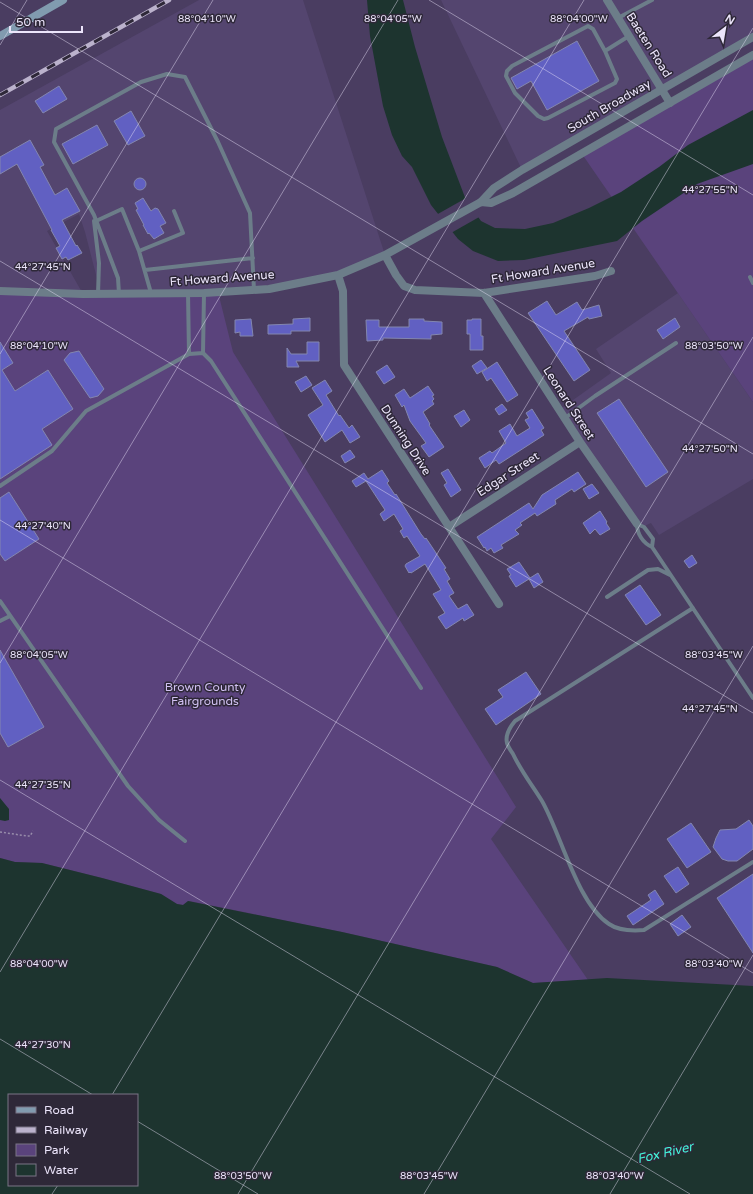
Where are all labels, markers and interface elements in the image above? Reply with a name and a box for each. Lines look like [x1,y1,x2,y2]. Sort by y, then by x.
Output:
scale bar [10,8,82,34]
north arrow [705,8,745,48]
street label: Baeten Road [624,10,674,80]
text: N [723,12,737,28]
text: 88°04'10"W [178,13,236,25]
text: 88°04'05"W [364,13,422,25]
text: 88°04'00"W [550,13,608,25]
text: 50 m [16,15,45,29]
street label: South Broadway [565,76,654,136]
text: 44°27'55"N [682,184,738,196]
street label: Ft Howard Avenue [490,256,596,286]
text: 44°27'45"N [15,261,71,273]
street label: Ft Howard Avenue [169,267,275,289]
text: 88°04'10"W [10,340,68,352]
text: 88°03'50"W [685,340,743,352]
street label: Leonard Street [540,364,598,443]
street label: Dunning Drive [378,402,434,478]
text: 44°27'50"N [682,443,738,455]
street label: Edgar Street [474,448,542,499]
text: 44°27'40"N [15,520,71,532]
text: 88°04'05"W [10,649,68,661]
text: 88°03'45"W [685,649,743,661]
park label: Brown County Fairgrounds [165,680,246,708]
text: 44°27'45"N [682,703,738,715]
text: 44°27'35"N [15,779,71,791]
text: 88°04'00"W [10,958,68,970]
text: 88°03'40"W [685,958,743,970]
text: 44°27'30"N [15,1039,71,1051]
legend [8,1094,138,1186]
text: Road [44,1103,74,1117]
text: Railway [44,1123,88,1137]
water label: Fox River [636,1138,697,1167]
text: Park [44,1143,70,1157]
text: Water [44,1163,79,1177]
text: 88°03'50"W [214,1170,272,1182]
text: 88°03'45"W [400,1170,458,1182]
text: 88°03'40"W [586,1170,644,1182]

